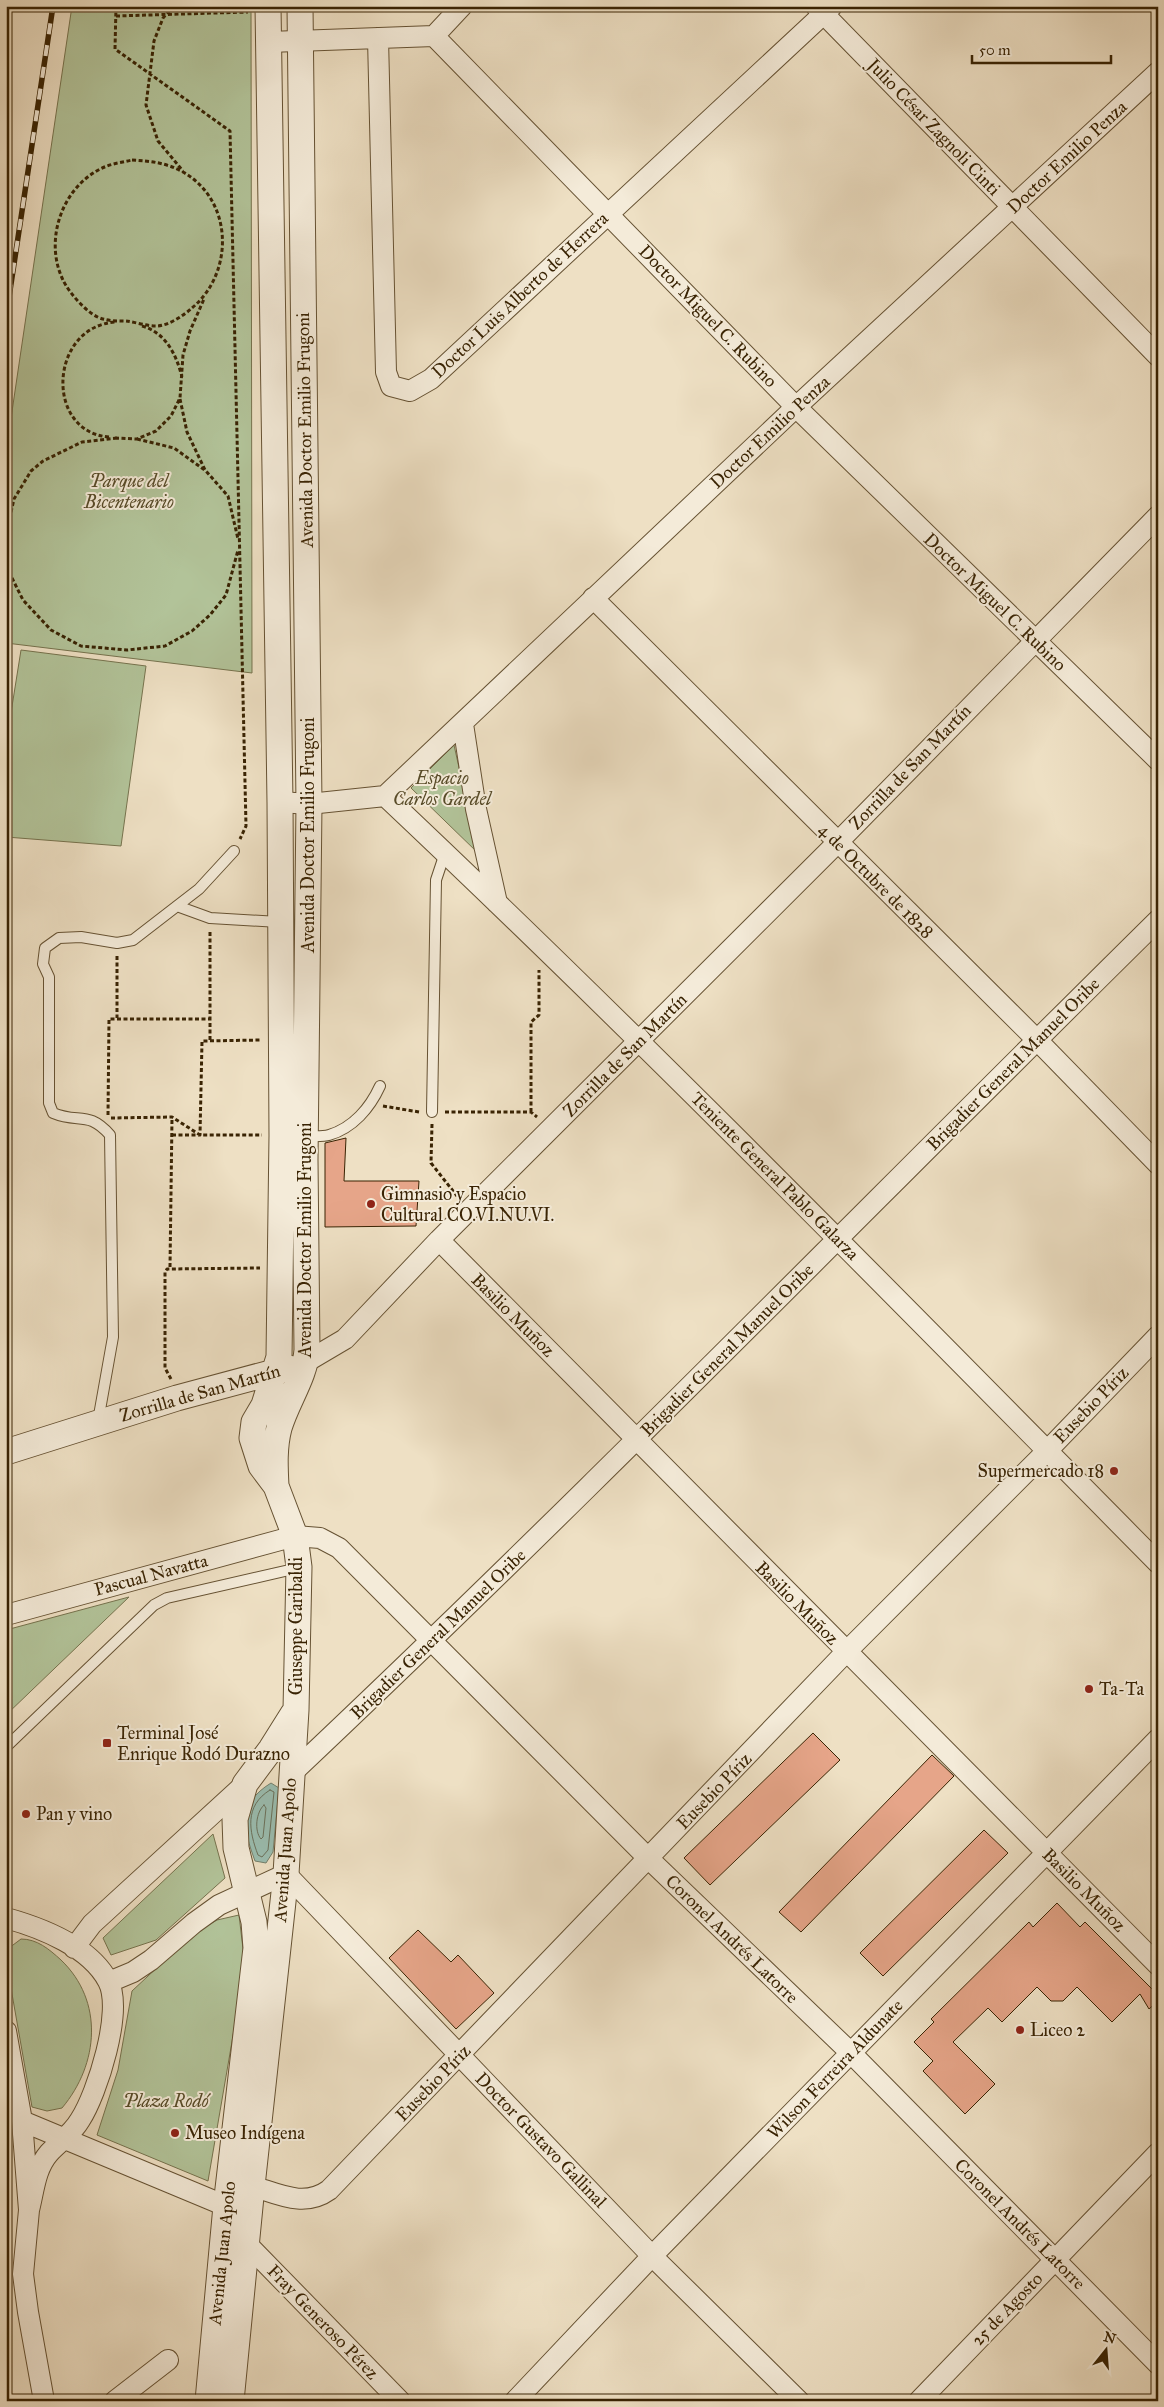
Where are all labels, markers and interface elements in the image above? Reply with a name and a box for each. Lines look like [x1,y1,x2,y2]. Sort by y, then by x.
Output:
scale bar [972,32,1110,64]
text: 50 m [979,41,1011,59]
street label: Julio César Zagnoli Cinti [861,53,1005,201]
street label: Doctor Emilio Penza [1002,96,1132,218]
street label: Doctor Luis Alberto de Herrera [427,207,613,383]
street label: Doctor Miguel C. Rubino [633,240,782,393]
street label: Avenida Doctor Emilio Frugoni [292,312,319,549]
street label: Doctor Emilio Penza [705,371,835,493]
park label: Parque del Bicentenario [83,470,174,513]
street label: Doctor Miguel C. Rubino [918,528,1071,677]
street label: Zorrilla de San Martín [844,699,976,834]
street label: Avenida Doctor Emilio Frugoni [297,717,320,954]
park label: Espacio Carlos Gardel [393,767,493,810]
street label: 4 de Octubre de 1828 [814,819,938,943]
street label: Brigadier General Manuel Oribe [922,973,1105,1156]
street label: Zorrilla de San Martín [559,988,692,1121]
street label: Teniente General Pablo Galarza [686,1087,864,1265]
street label: Avenida Doctor Emilio Frugoni [294,1122,317,1359]
place label: Gimnasio y Espacio Cultural CO.VI.NU.VI. [381,1183,554,1226]
marker: Gimnasio y Espacio Cultural CO.VI.NU.VI. [365,1198,377,1210]
street label: Brigadier General Manuel Oribe [636,1259,819,1442]
street label: Basilio Muñoz [467,1269,559,1361]
street label: Zorrilla de San Martín [117,1359,283,1426]
street label: Eusebio Píriz [1049,1362,1133,1448]
place label: Supermercado 18 [978,1460,1104,1482]
marker: Supermercado 18 [1108,1465,1120,1477]
street label: Brigadier General Manuel Oribe [346,1544,531,1725]
street label: Pascual Navatta [92,1549,210,1601]
street label: Giuseppe Garibaldi [285,1557,307,1695]
street label: Basilio Muñoz [751,1557,843,1649]
place label: Ta-Ta [1099,1678,1144,1700]
marker: Ta-Ta [1083,1683,1095,1695]
place label: Terminal José Enrique Rodó Durazno [117,1722,290,1766]
marker: Terminal José Enrique Rodó Durazno [101,1737,113,1749]
street label: Eusebio Píriz [672,1748,756,1834]
street label: Avenida Juan Apolo [269,1777,302,1924]
place label: Pan y vino [36,1803,112,1825]
marker: Pan y vino [20,1808,32,1820]
street label: Basilio Muñoz [1038,1844,1130,1936]
street label: Coronel Andrés Latorre [661,1870,803,2008]
street label: Wilson Ferreira Aldunate [762,1994,908,2144]
place label: Liceo 2 [1030,2019,1085,2041]
marker: Liceo 2 [1014,2024,1026,2036]
street label: Eusebio Píriz [391,2040,475,2126]
street label: Doctor Gustavo Gallinal [471,2068,611,2212]
park label: Plaza Rodó [123,2090,212,2112]
place label: Museo Indígena [185,2122,305,2145]
marker: Museo Indígena [169,2127,181,2139]
street label: Coronel Andrés Latorre [950,2154,1090,2294]
street label: Avenida Juan Apolo [203,2180,241,2327]
street label: Fray Generoso Pérez [263,2260,383,2384]
street label: 25 de Agosto [967,2268,1048,2351]
north arrow [1082,2324,1132,2374]
text: N [1101,2328,1118,2348]

